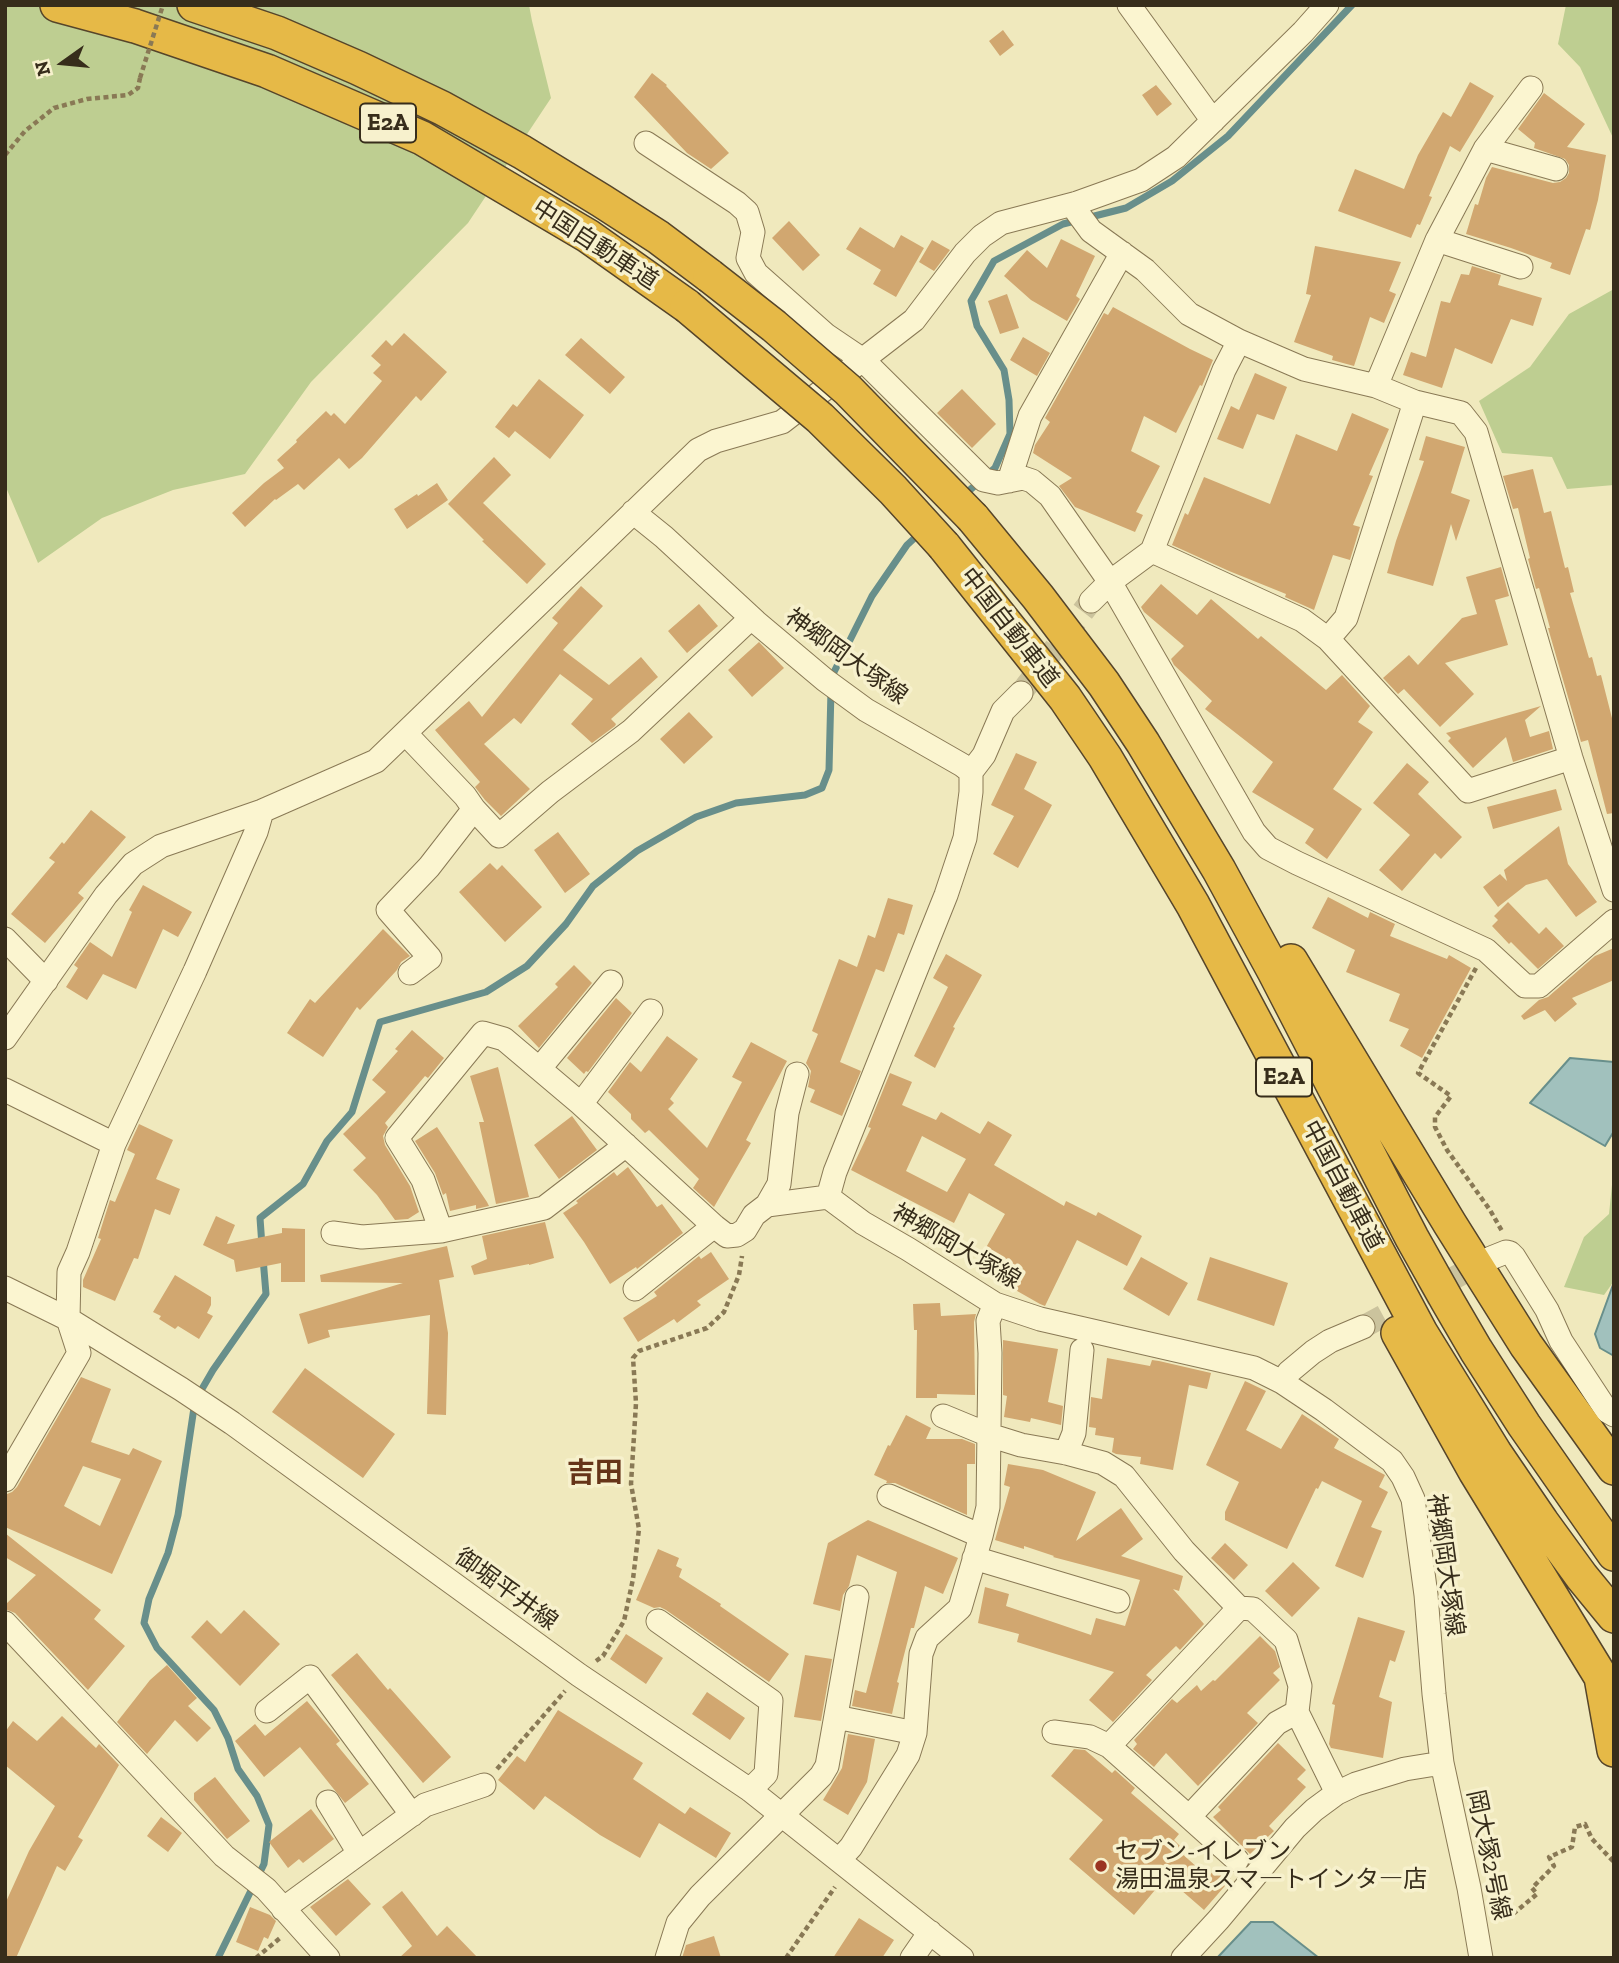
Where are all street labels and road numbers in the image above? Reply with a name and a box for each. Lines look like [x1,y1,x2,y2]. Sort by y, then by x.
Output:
road number: E2A [360,104,416,142]
street label: 中国自動車道 [527,194,663,296]
street label: 中国自動車道 [953,562,1065,694]
street label: 神郷岡大塚線 [779,603,913,711]
road number: E2A [1256,1058,1312,1096]
street label: 中国自動車道 [1295,1116,1389,1256]
street label: 神郷岡大塚線 [886,1199,1026,1295]
street label: 神郷岡大塚線 [1421,1492,1469,1638]
street label: 御堀平井線 [449,1543,563,1637]
street label: 岡大塚2号線 [1460,1787,1516,1923]

